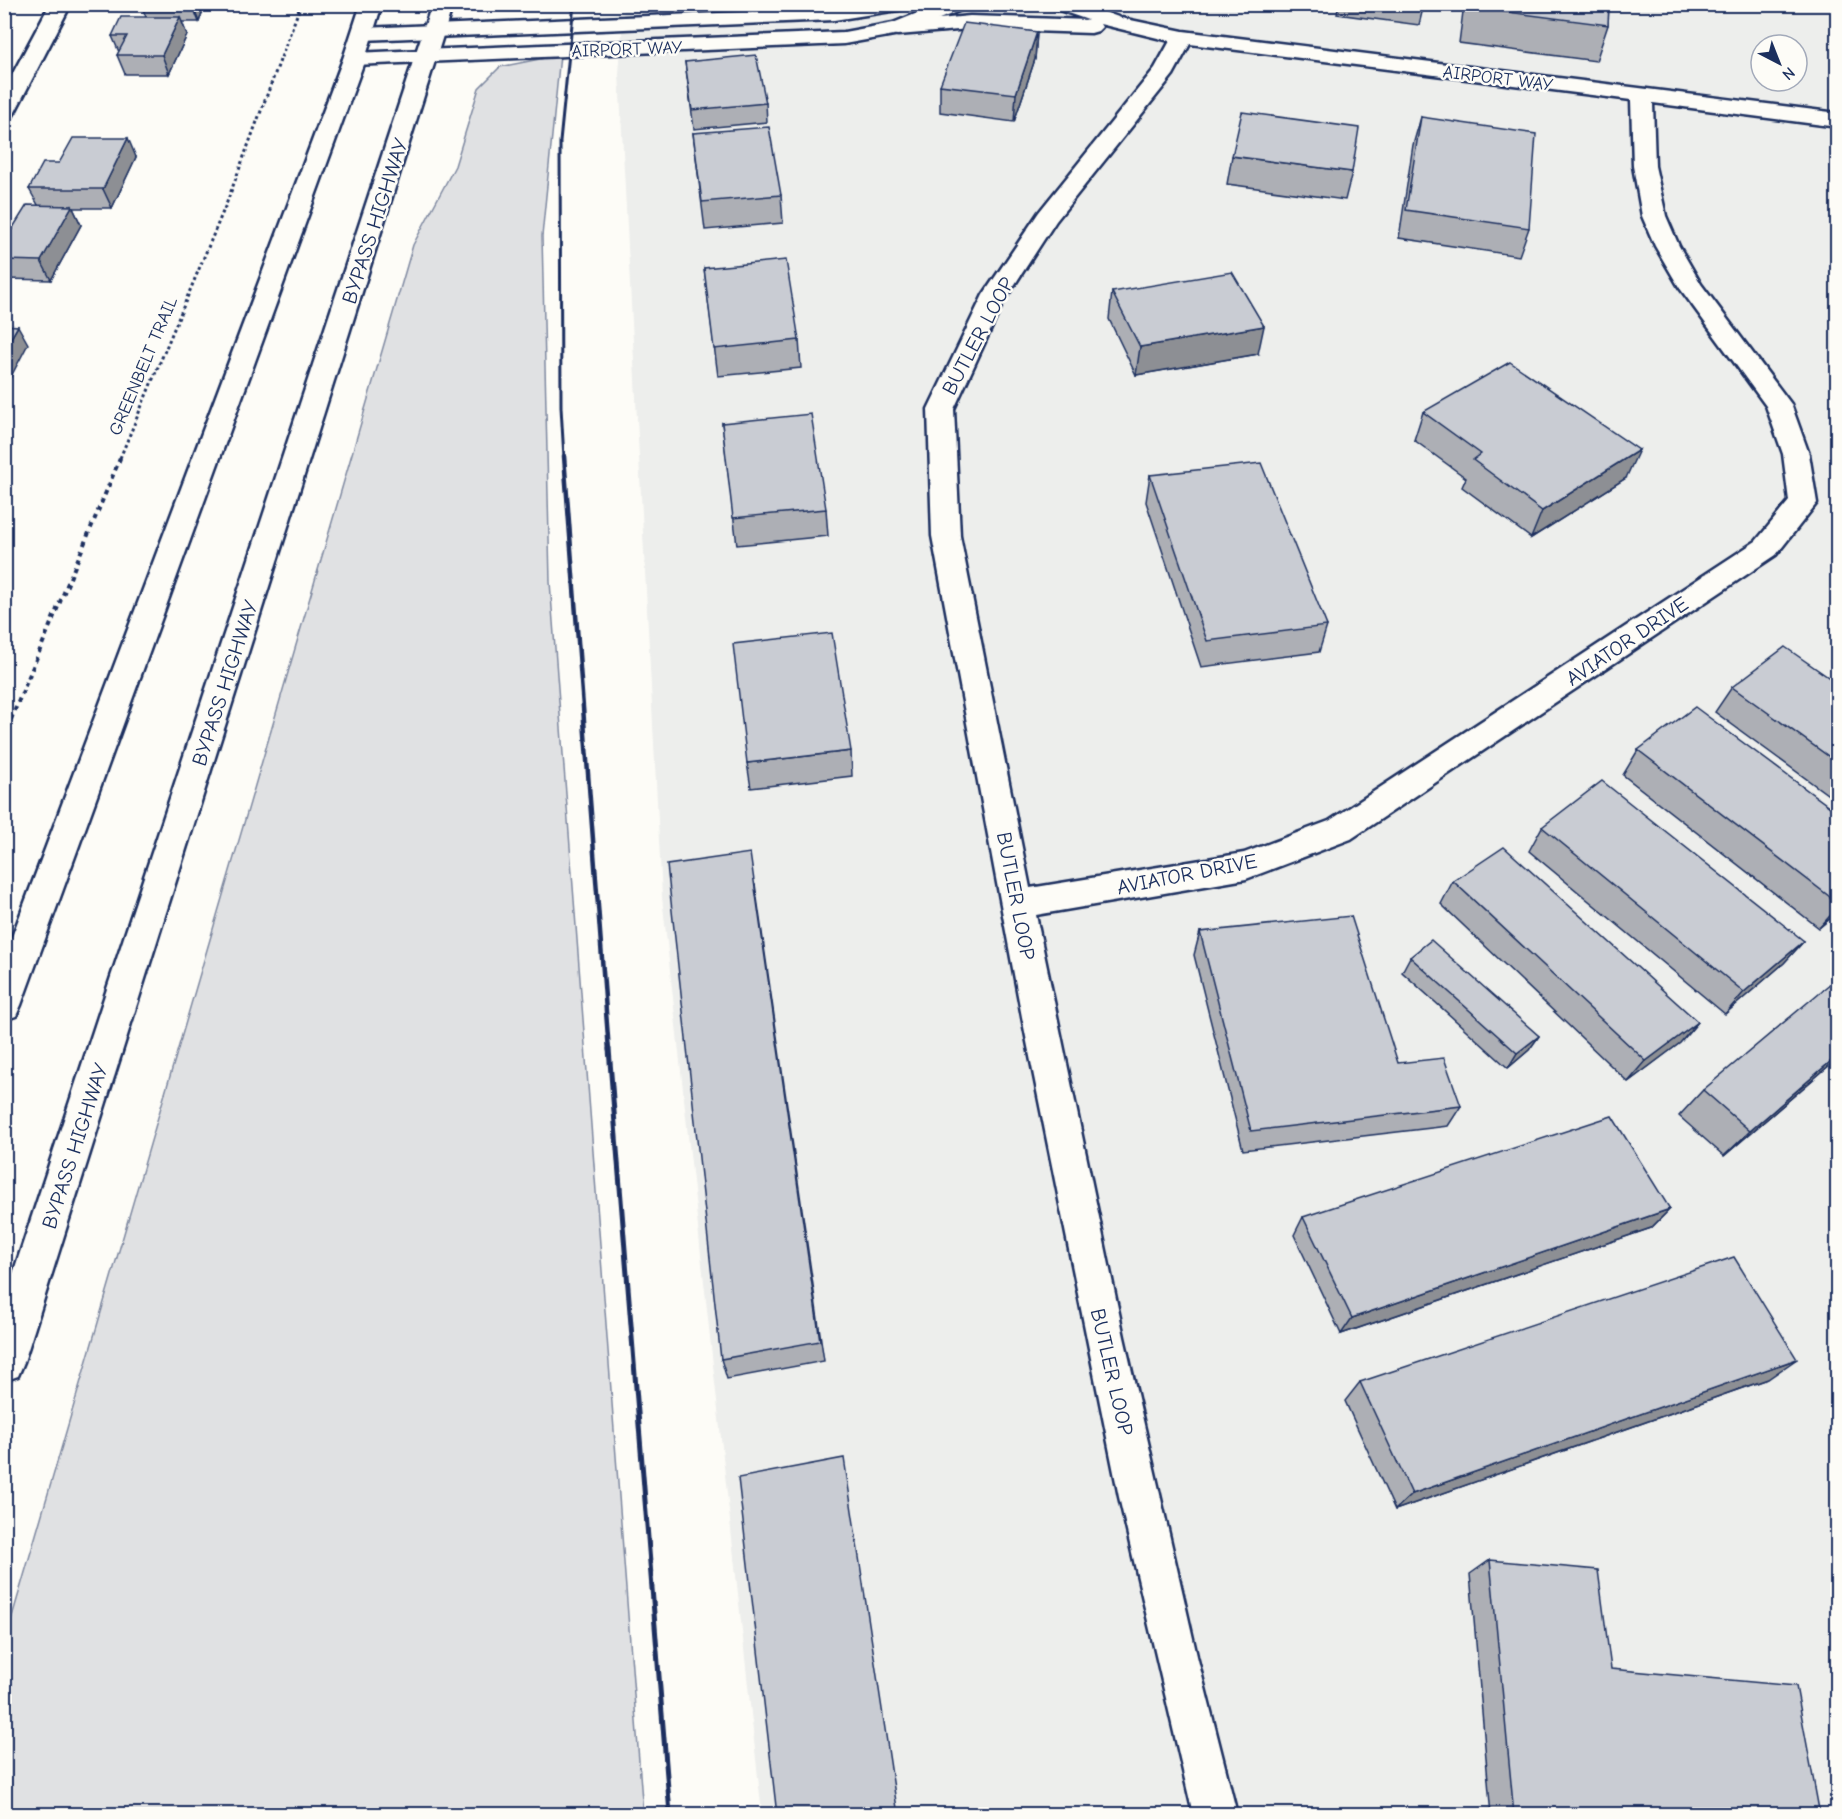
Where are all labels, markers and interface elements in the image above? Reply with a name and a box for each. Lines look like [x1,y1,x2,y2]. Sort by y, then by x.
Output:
north arrow [1749,33,1809,93]
street label: AIRPORT WAY [571,37,683,62]
street label: AIRPORT WAY [1442,61,1554,96]
text: N [1778,63,1798,84]
street label: BYPASS HIGHWAY [337,135,413,307]
street label: BUTLER LOOP [937,273,1019,399]
street label: GREENBELT TRAIL [105,294,182,439]
street label: AVIATOR DRIVE [1561,591,1693,691]
street label: BYPASS HIGHWAY [187,597,263,769]
street label: BUTLER LOOP [992,830,1040,962]
street label: AVIATOR DRIVE [1115,849,1259,899]
street label: BYPASS HIGHWAY [37,1060,113,1232]
street label: BUTLER LOOP [1086,1306,1138,1438]

